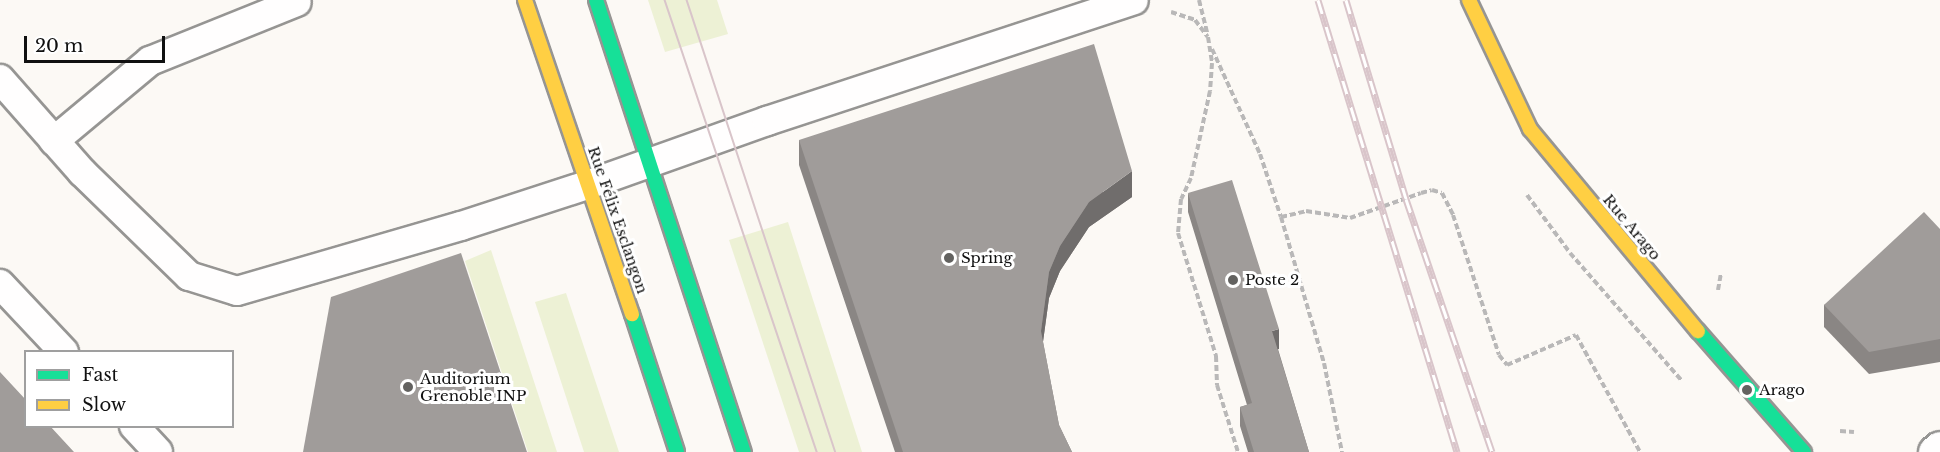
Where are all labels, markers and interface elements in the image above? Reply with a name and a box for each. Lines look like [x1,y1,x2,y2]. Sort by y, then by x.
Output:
scale bar [27,24,168,62]
text: 20 m [35,35,83,57]
street label: Rue Félix Esclangon [584,144,652,296]
street label: Rue Arago [1599,190,1665,264]
place label: Spring [961,249,1012,267]
marker: Spring [942,251,956,265]
place label: Poste 2 [1245,271,1299,289]
marker: Poste 2 [1226,273,1240,287]
legend [24,350,234,428]
text: Fast [82,364,118,386]
place label: Auditorium Grenoble INP [420,369,526,404]
marker: Auditorium Grenoble INP [401,380,415,394]
place label: Arago [1759,381,1805,399]
marker: Arago [1740,383,1754,397]
text: Slow [82,394,126,416]

